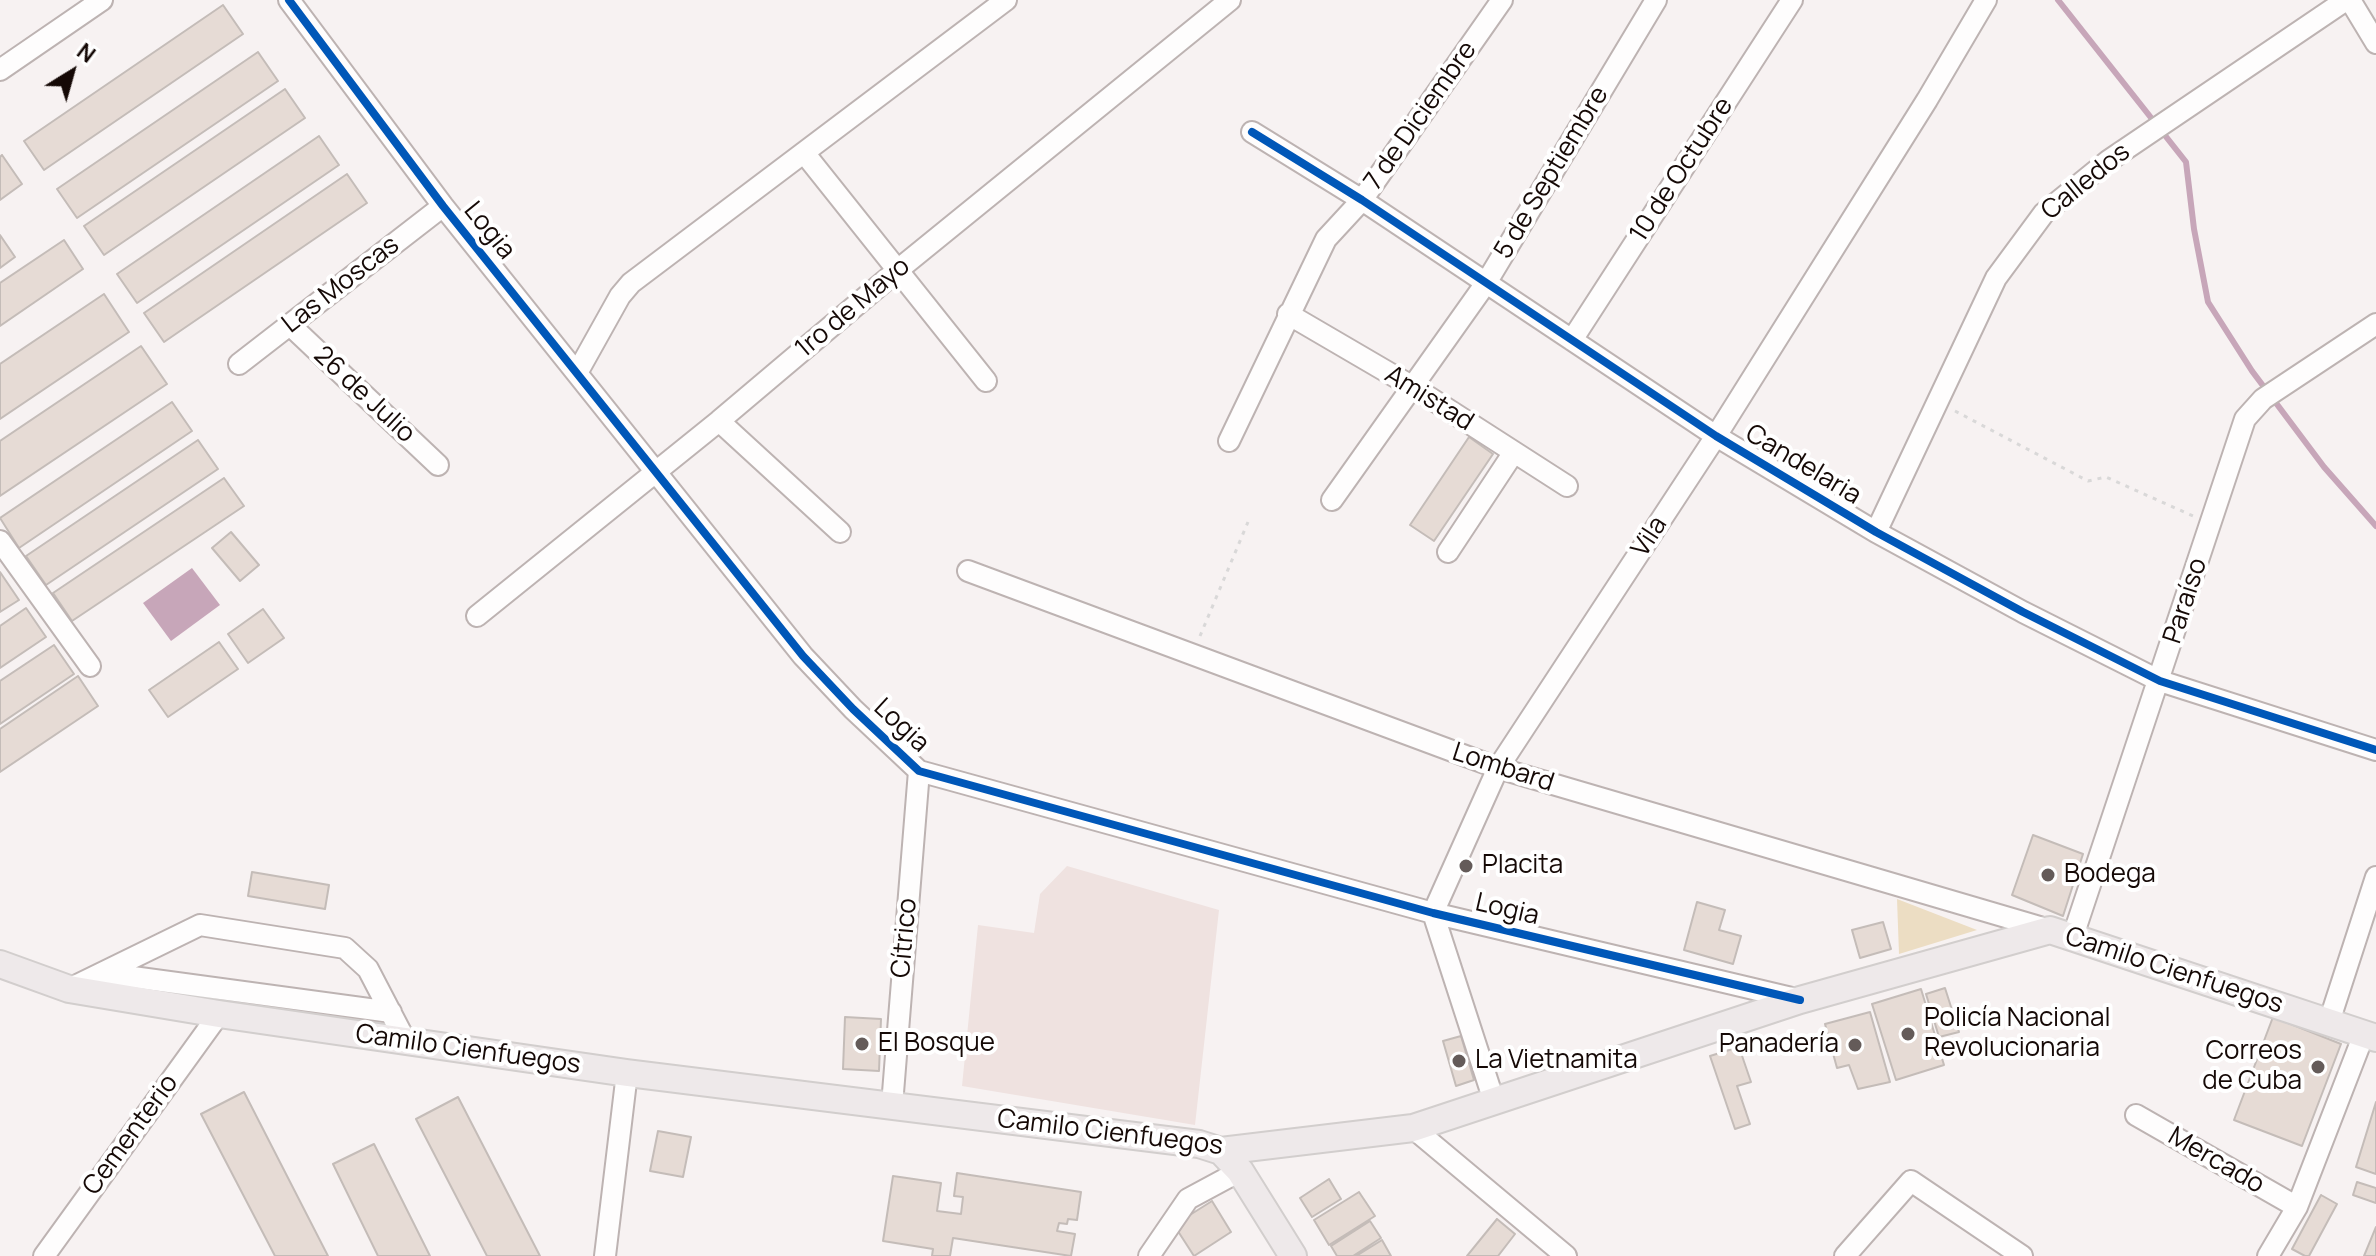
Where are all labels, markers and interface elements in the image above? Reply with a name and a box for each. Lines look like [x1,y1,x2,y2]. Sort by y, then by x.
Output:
north arrow [32,32,112,112]
text: N [71,36,102,70]
street label: 7 de Diciembre [1358,36,1484,196]
street label: 5 de Septiembre [1488,81,1616,265]
street label: 10 de Octubre [1624,92,1740,248]
street label: Calledos [2036,137,2136,227]
street label: Logia [457,196,521,266]
street label: Las Moscas [276,230,406,340]
street label: 1ro de Mayo [789,251,917,365]
street label: 26 de Julio [307,340,421,450]
street label: Amistad [1379,360,1479,438]
street label: Candelaria [1740,418,1866,512]
street label: Vila [1626,511,1674,563]
street label: Paraíso [2158,554,2214,648]
street label: Logia [867,693,935,759]
street label: Lombard [1448,737,1558,799]
place label: Placita [1482,850,1563,882]
marker: Placita [1457,857,1475,875]
place label: Bodega [2064,859,2156,891]
marker: Bodega [2039,866,2057,884]
street label: Logia [1472,888,1542,932]
street label: Cítrico [886,897,924,979]
street label: Camilo Cienfuegos [2061,921,2287,1021]
place label: Policía Nacional Revolucionaria [1924,1003,2111,1064]
street label: Camilo Cienfuegos [353,1019,583,1081]
marker: Policía Nacional Revolucionaria [1899,1025,1917,1043]
place label: El Bosque [878,1028,995,1060]
place label: Panadería [1719,1029,1839,1061]
marker: El Bosque [853,1035,871,1053]
marker: Panadería [1846,1036,1864,1054]
place label: Correos de Cuba [2202,1036,2302,1098]
place label: La Vietnamita [1475,1045,1638,1077]
marker: La Vietnamita [1450,1052,1468,1070]
marker: Correos de Cuba [2309,1058,2327,1076]
street label: Cementerio [77,1069,185,1201]
street label: Camilo Cienfuegos [996,1104,1224,1162]
street label: Mercado [2162,1121,2270,1201]

